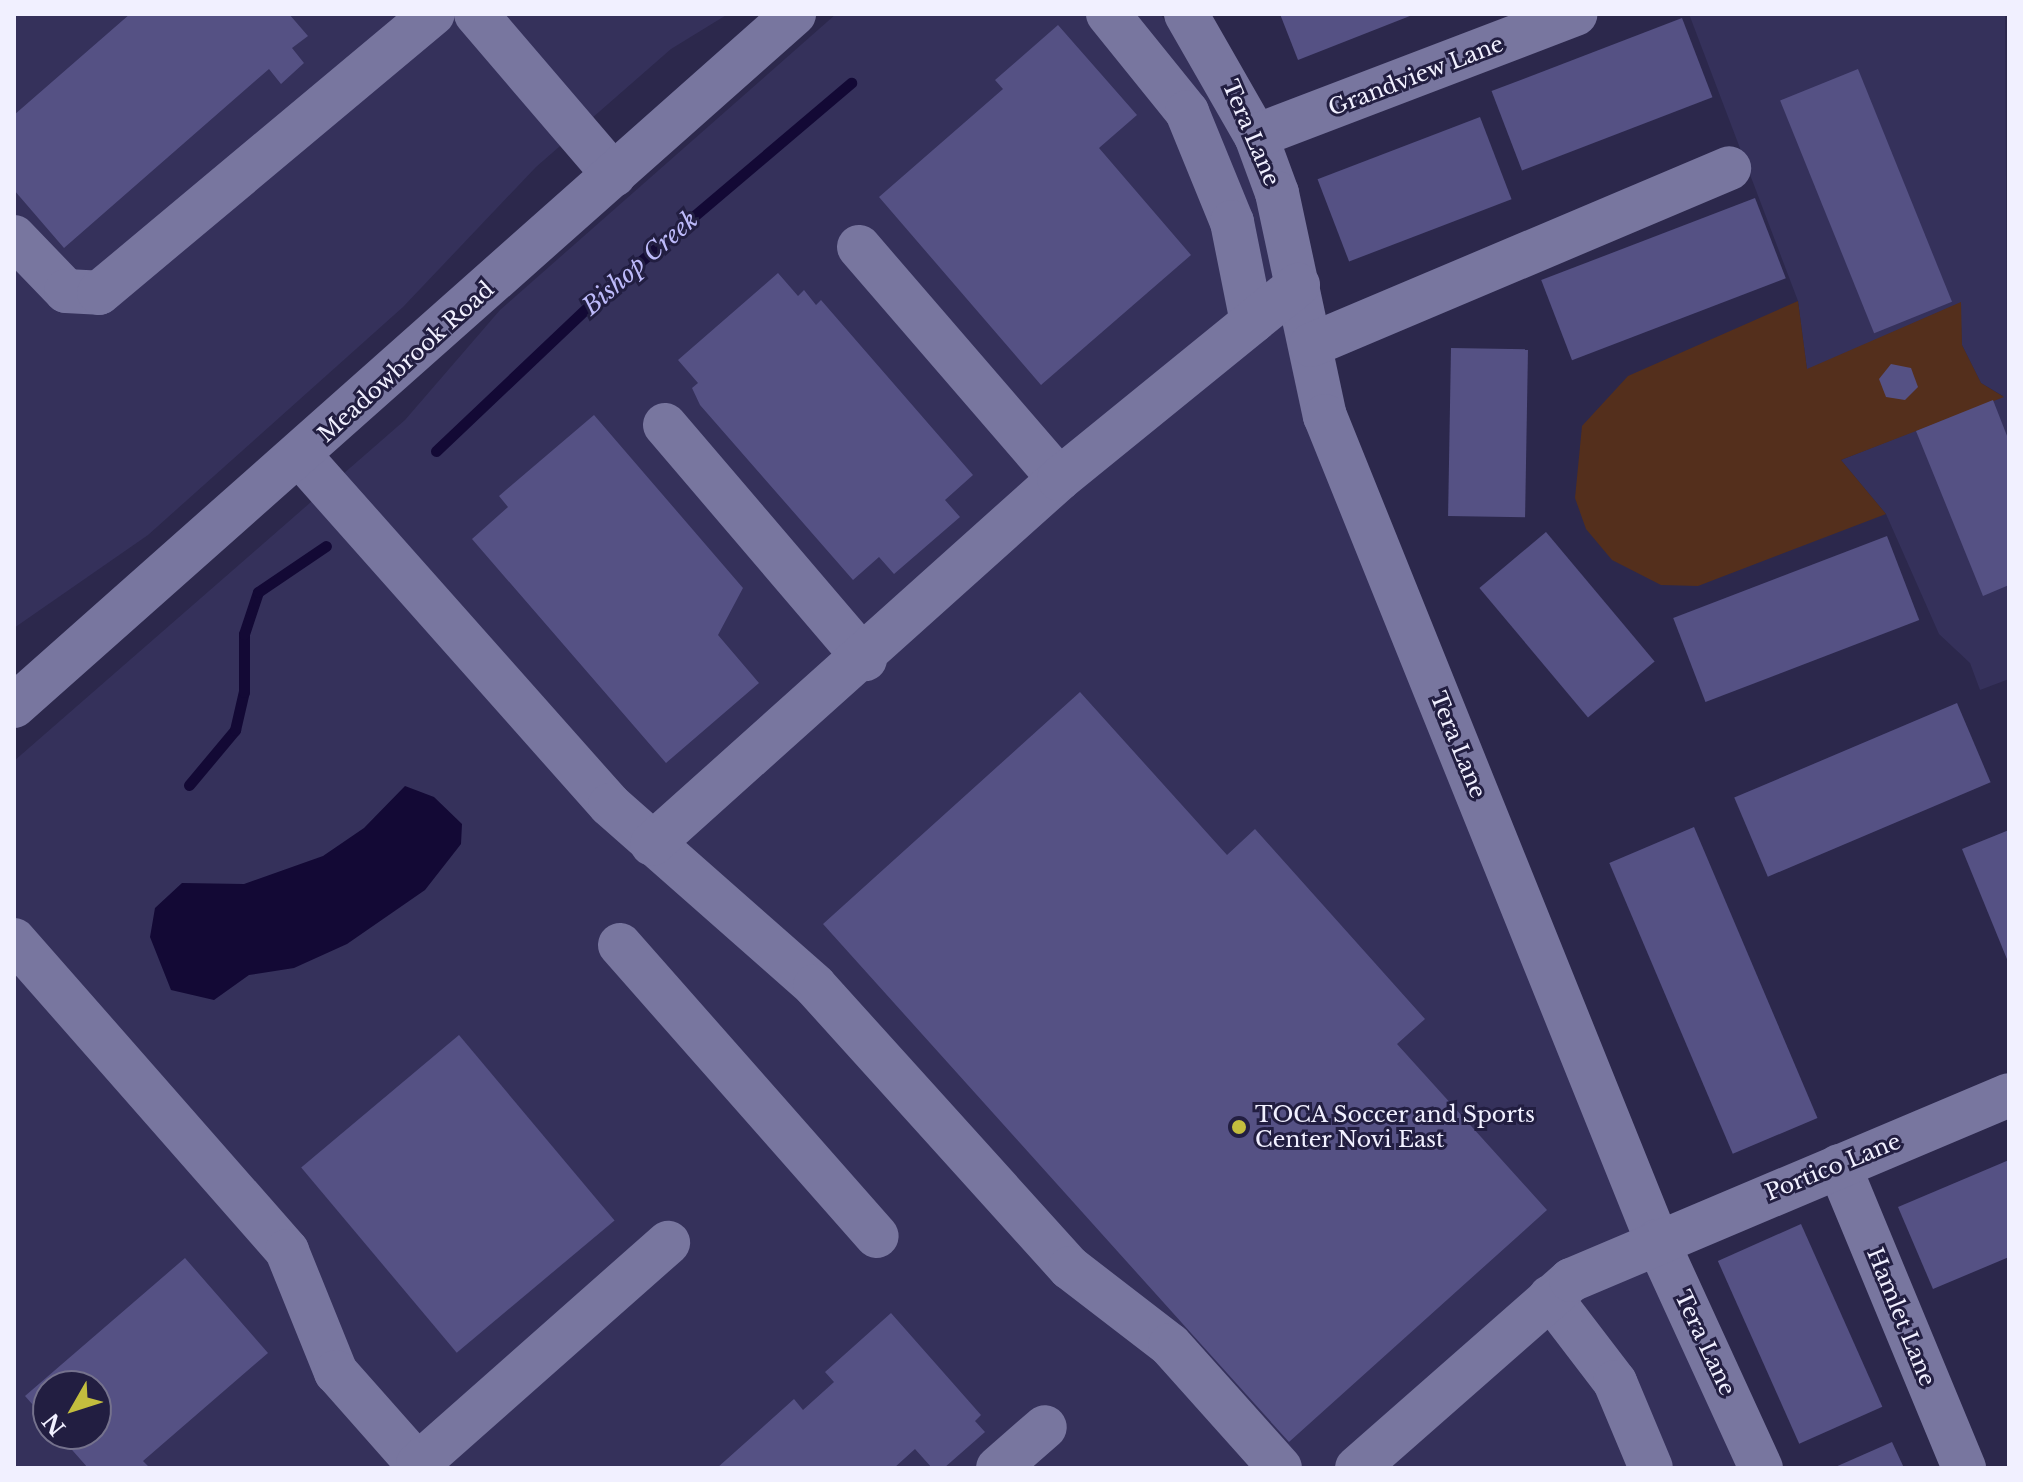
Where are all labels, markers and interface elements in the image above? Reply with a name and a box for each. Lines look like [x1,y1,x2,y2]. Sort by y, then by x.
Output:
street label: Grandview Lane [1324,30,1508,122]
street label: Tera Lane [1217,76,1285,190]
water label: Bishop Creek [577,205,703,321]
street label: Meadowbrook Road [313,276,499,448]
street label: Tera Lane [1425,688,1491,802]
place label: TOCA Soccer and Sports Center Novi East [1255,1101,1537,1152]
marker: TOCA Soccer and Sports Center Novi East [1230,1118,1248,1136]
street label: Portico Lane [1761,1128,1905,1206]
street label: Hamlet Lane [1861,1244,1941,1390]
street label: Tera Lane [1669,1286,1741,1400]
north arrow [32,1370,112,1450]
text: N [38,1408,72,1441]

